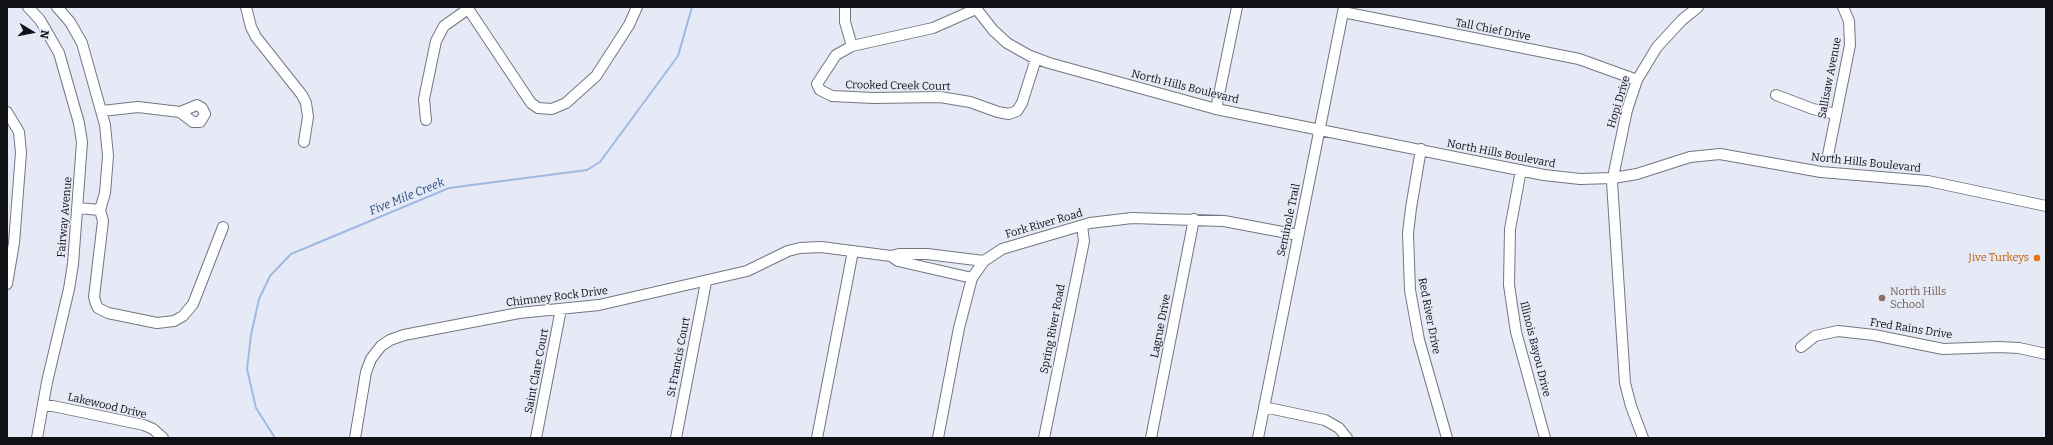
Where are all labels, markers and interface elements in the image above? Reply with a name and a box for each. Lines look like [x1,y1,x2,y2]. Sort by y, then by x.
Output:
north arrow [12,12,52,52]
street label: Tall Chief Drive [1454,16,1532,44]
text: N [37,29,51,39]
street label: Sallisaw Avenue [1816,36,1844,120]
street label: North Hills Boulevard [1130,67,1240,107]
street label: Hopi Drive [1605,74,1633,130]
street label: Crooked Creek Court [845,78,951,94]
street label: North Hills Boulevard [1446,137,1556,171]
street label: North Hills Boulevard [1810,151,1922,175]
water label: Five Mile Creek [367,175,447,219]
street label: Fairway Avenue [55,176,75,258]
street label: Seminole Trail [1275,182,1303,258]
street label: Fork River Road [1004,207,1084,241]
place label: Jive Turkeys [1968,251,2029,265]
marker: Jive Turkeys [2032,253,2042,263]
street label: Red River Drive [1415,277,1443,355]
street label: Spring River Road [1038,283,1068,375]
street label: Chimney Rock Drive [505,284,609,310]
place label: North Hills School [1890,285,1946,311]
street label: Lagrue Drive [1148,293,1174,359]
marker: North Hills School [1877,293,1887,303]
street label: Illinois Bayou Drive [1517,300,1553,398]
street label: St Francis Court [665,316,693,398]
street label: Fred Rains Drive [1869,316,1953,342]
street label: Saint Clare Court [522,327,552,415]
street label: Lakewood Drive [66,390,148,422]

